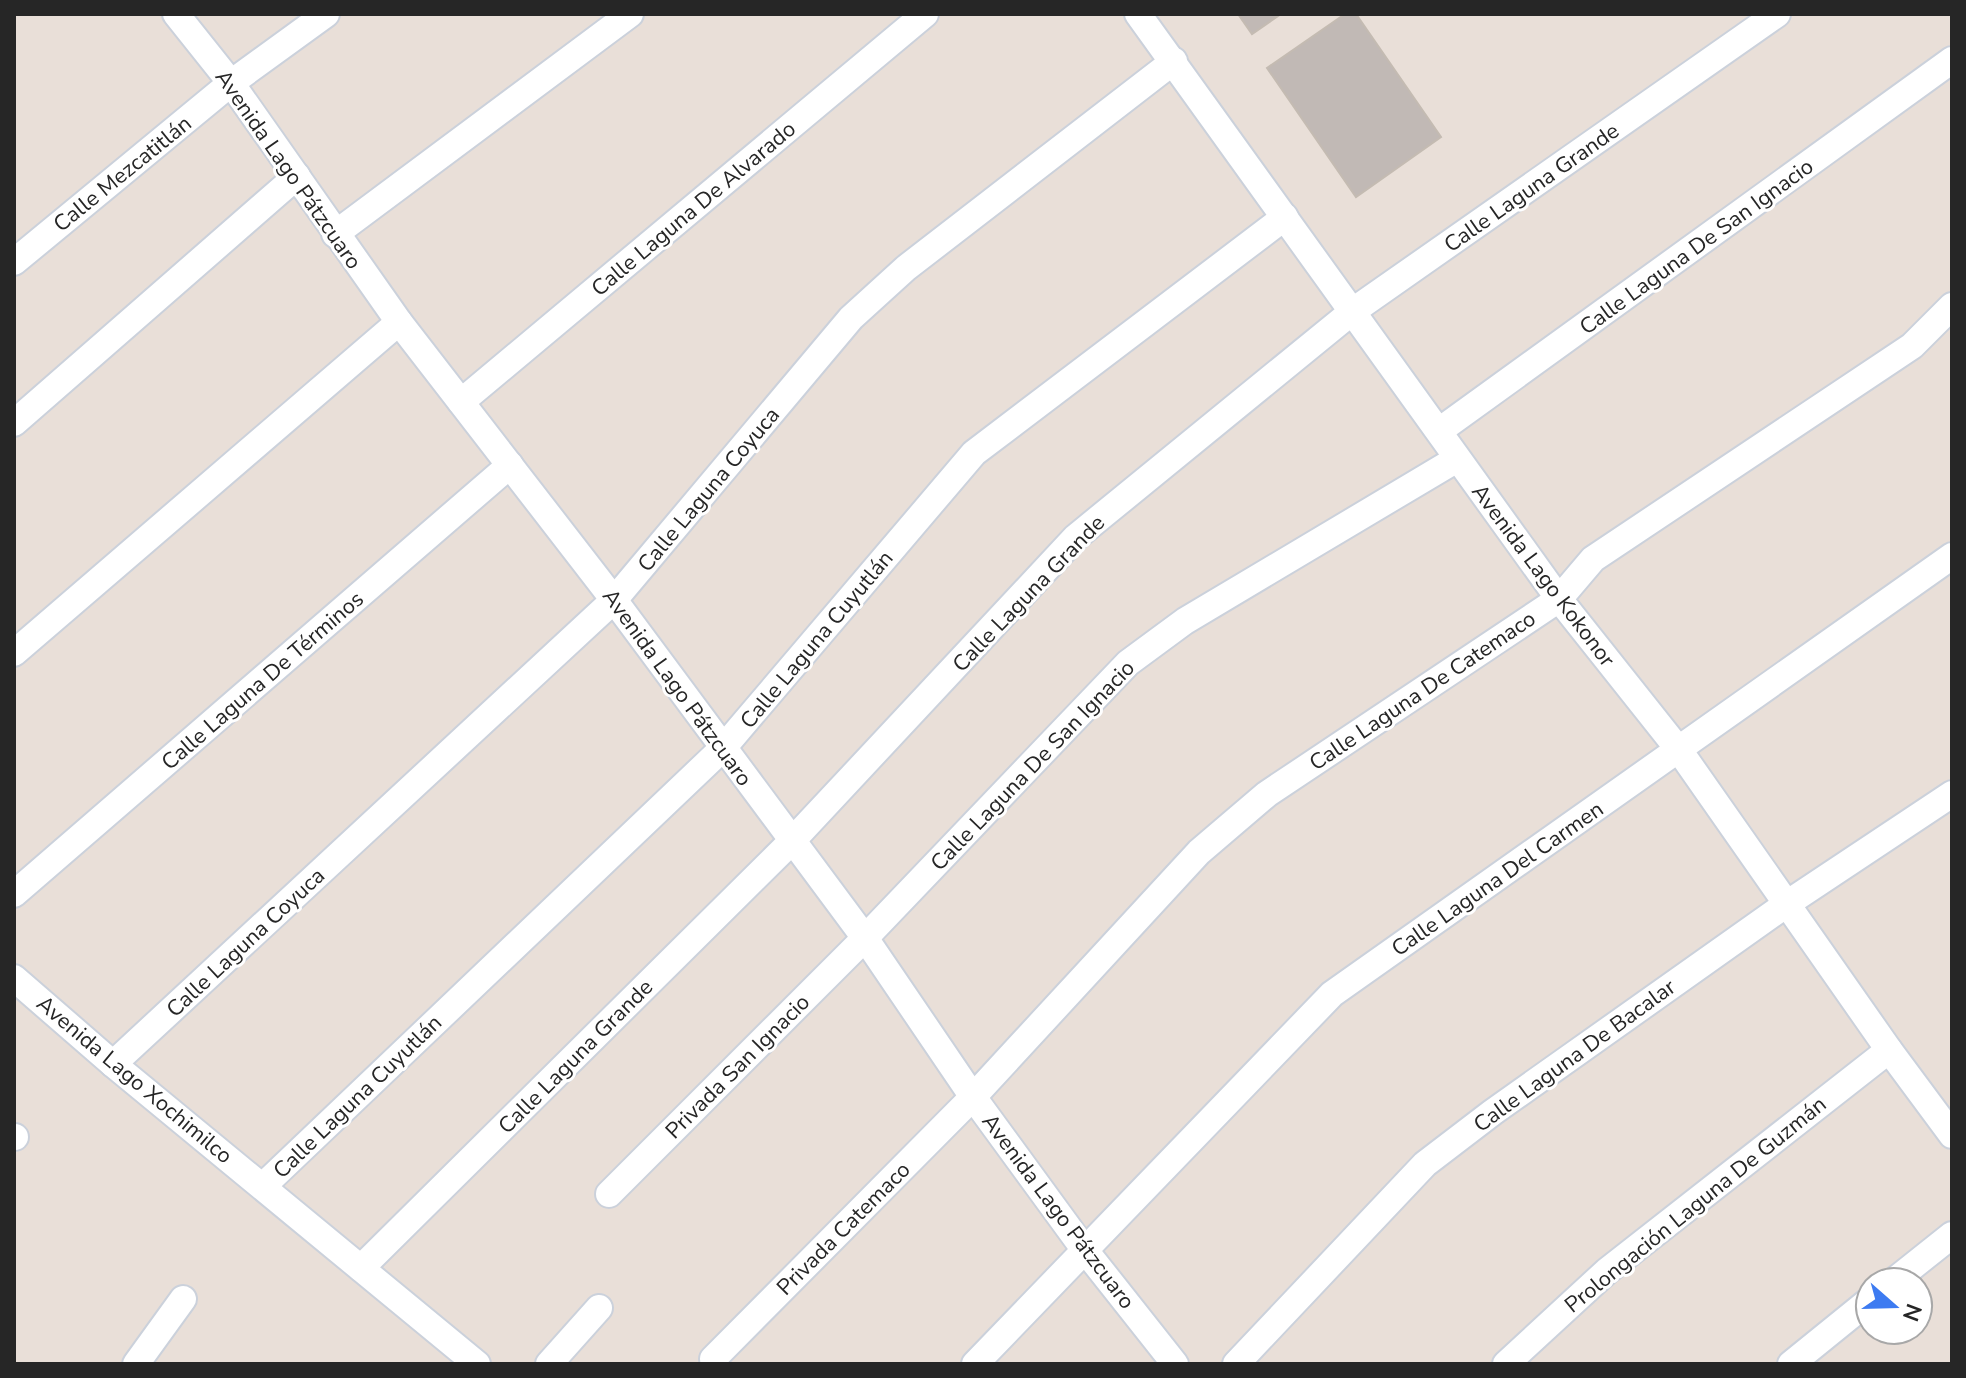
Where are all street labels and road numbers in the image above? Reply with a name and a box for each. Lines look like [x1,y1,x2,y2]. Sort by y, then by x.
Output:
street label: Avenida Lago Pátzcuaro [208,64,369,275]
street label: Calle Mezcatitlán [47,109,198,239]
street label: Calle Laguna De Alvarado [585,114,802,303]
street label: Calle Laguna Grande [1438,116,1625,260]
street label: Calle Laguna De San Ignacio [1574,152,1820,342]
street label: Calle Laguna Coyuca [631,401,787,578]
street label: Avenida Lago Kokonor [1464,478,1622,673]
street label: Calle Laguna Grande [946,509,1112,679]
street label: Calle Laguna Cuyutlán [733,544,900,735]
street label: Avenida Lago Pátzcuaro [595,583,759,792]
street label: Calle Laguna De Términos [155,584,370,777]
street label: Calle Laguna De Catemaco [1304,604,1542,778]
street label: Calle Laguna De San Ignacio [924,654,1142,878]
street label: Calle Laguna Del Carmen [1386,794,1609,963]
street label: Calle Laguna Coyuca [160,861,331,1024]
street label: Calle Laguna De Bacalar [1467,972,1682,1139]
street label: Calle Laguna Grande [492,973,660,1141]
street label: Privada San Ignacio [659,988,817,1146]
street label: Avenida Lago Xochimilco [30,989,239,1171]
street label: Calle Laguna Cuyutlán [267,1008,449,1185]
street label: Prolongación Laguna De Guzmán [1558,1090,1833,1320]
street label: Avenida Lago Pátzcuaro [975,1108,1142,1315]
street label: Privada Catemaco [770,1155,917,1302]

